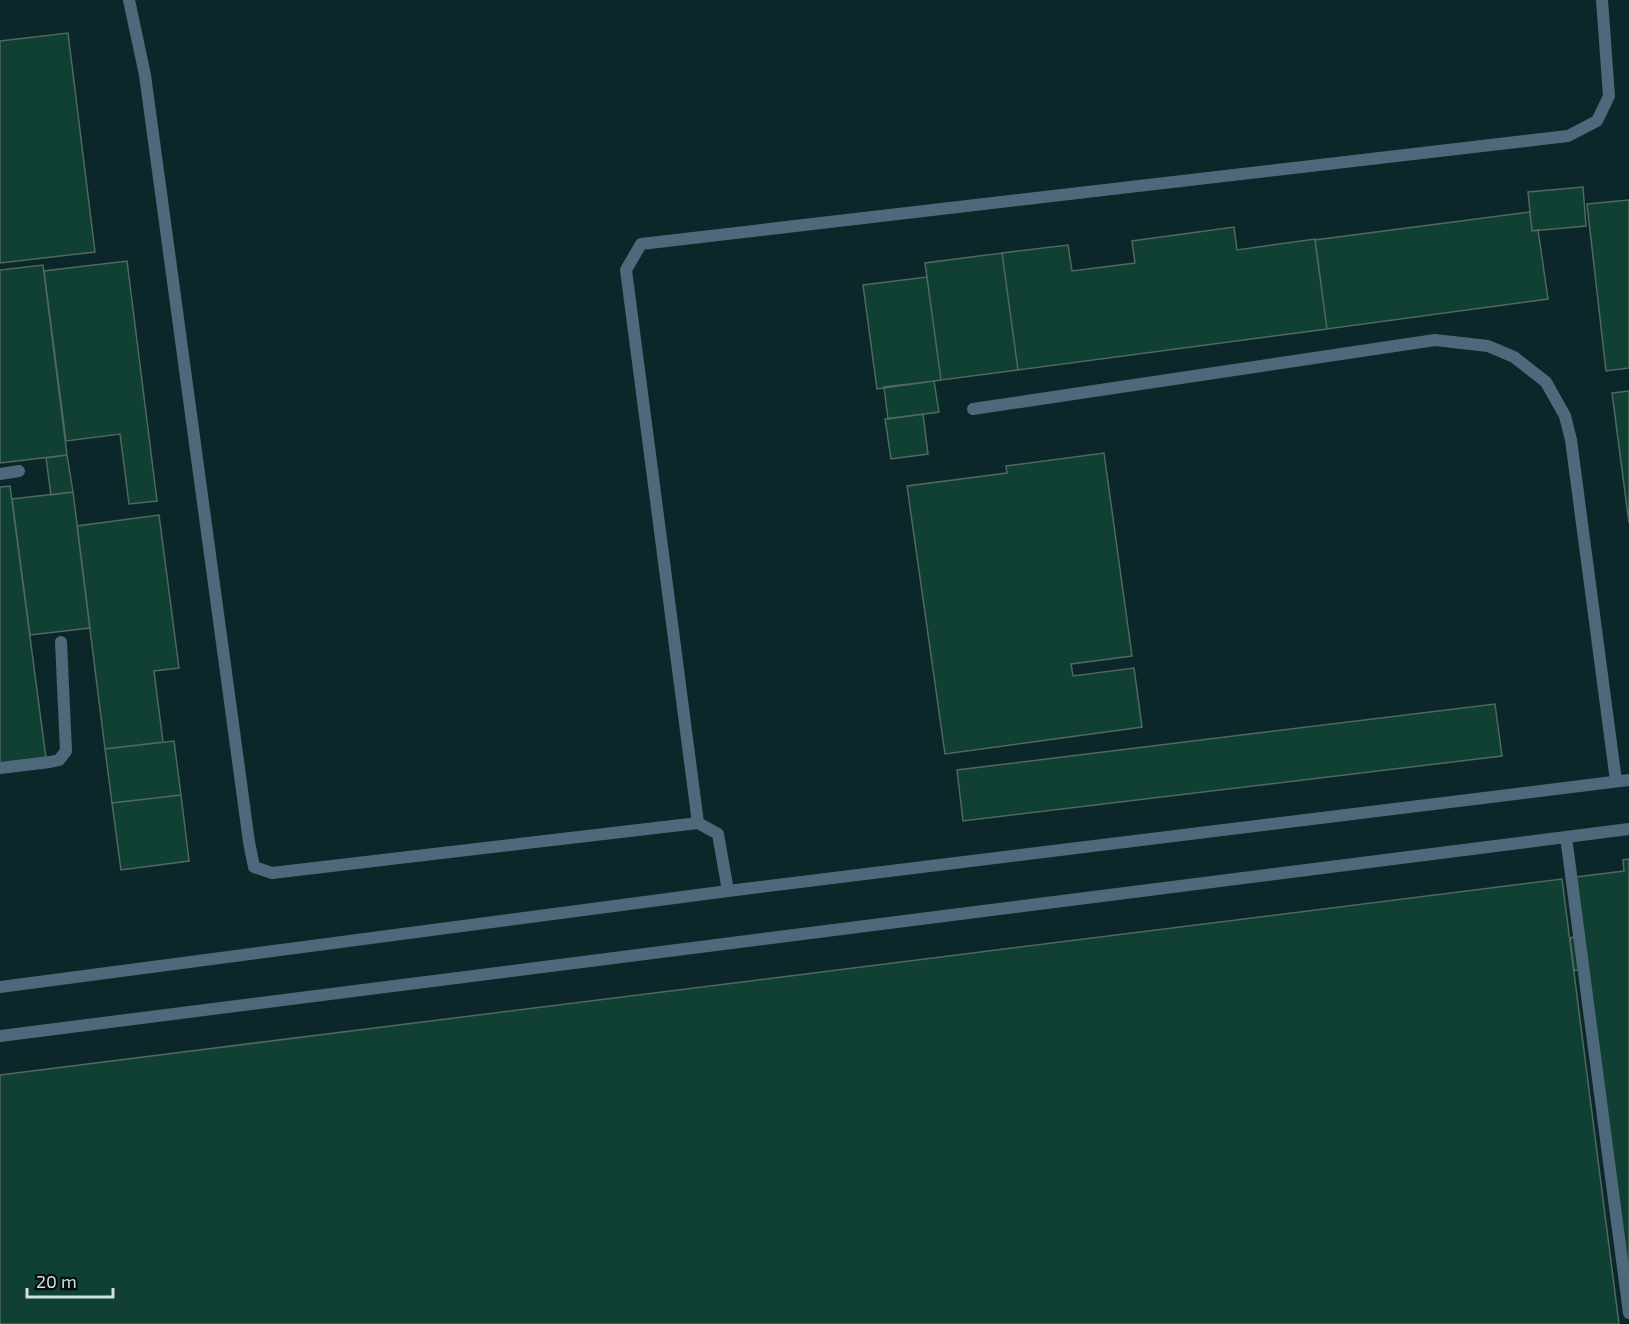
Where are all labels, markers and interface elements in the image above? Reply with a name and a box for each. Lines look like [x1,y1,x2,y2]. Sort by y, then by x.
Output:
scale bar [27,1261,112,1299]
text: 20 m [36,1270,77,1292]

